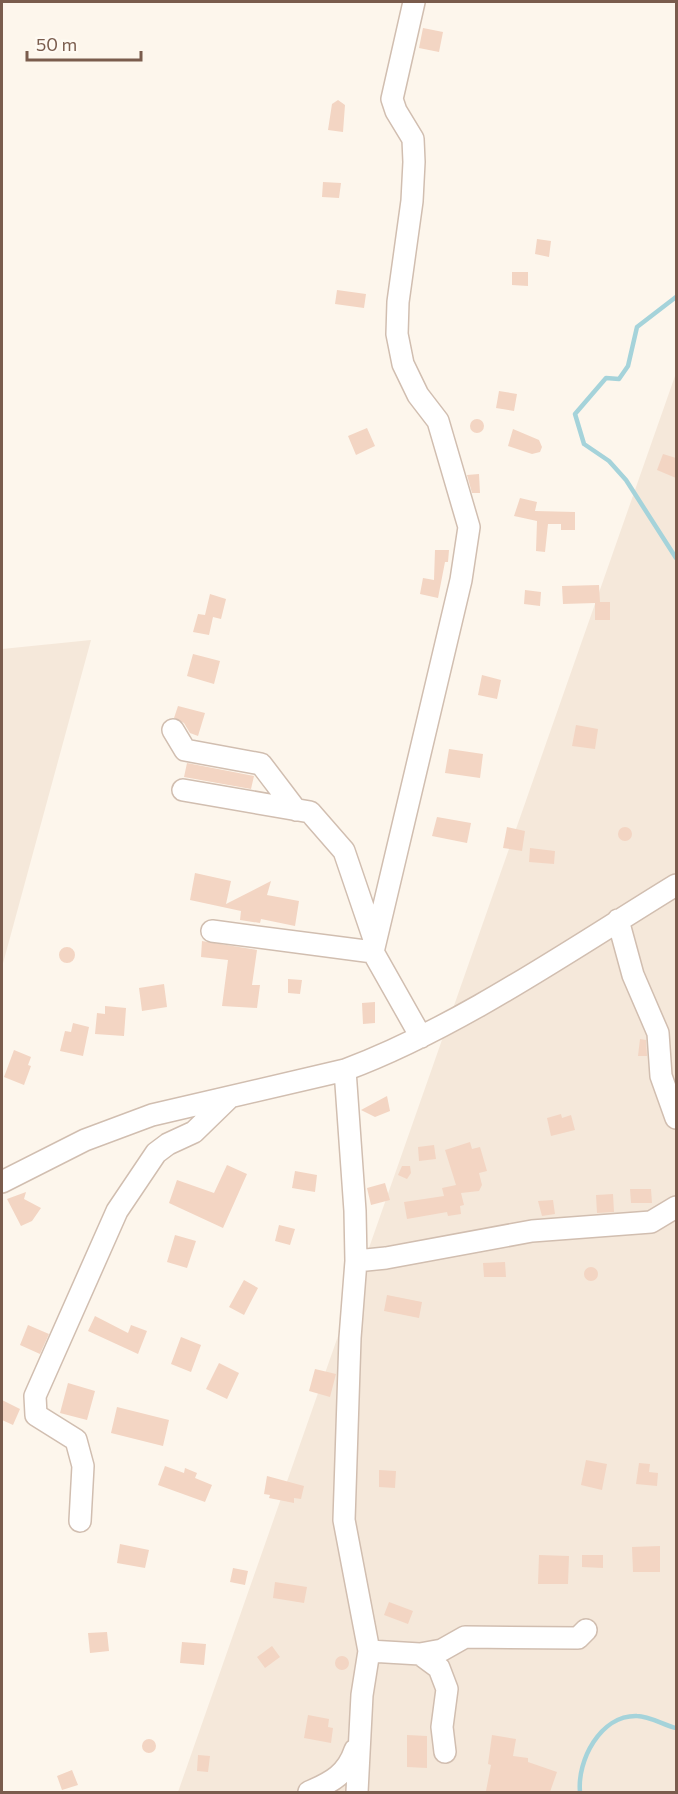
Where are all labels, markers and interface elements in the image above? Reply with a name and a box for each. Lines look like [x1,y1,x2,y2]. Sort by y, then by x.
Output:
scale bar [27,24,141,62]
text: 50 m [36,33,77,55]

